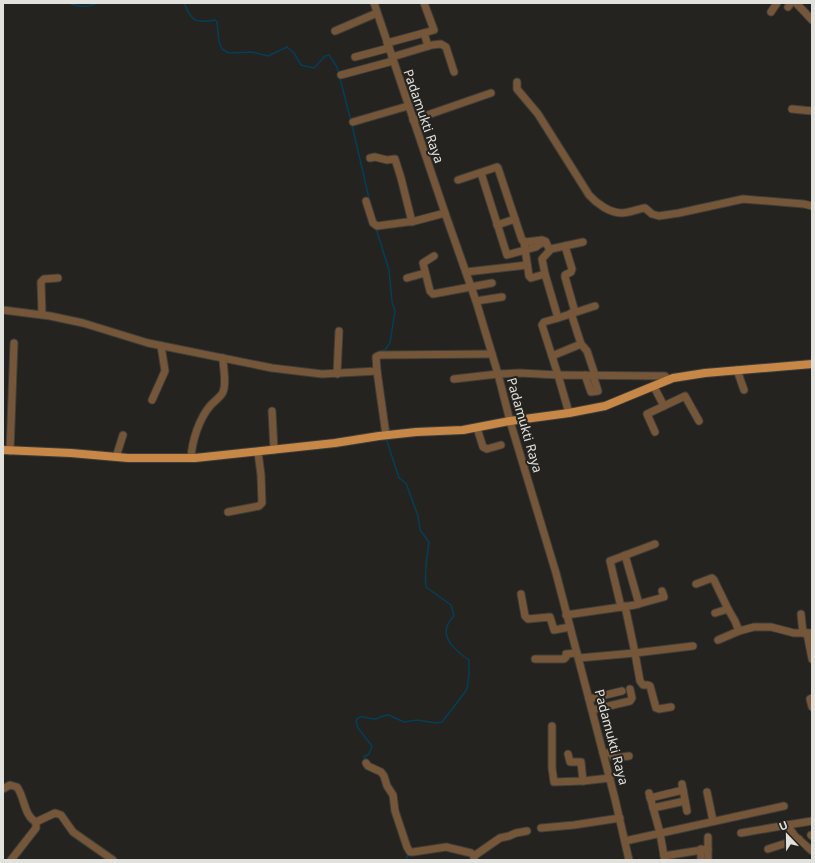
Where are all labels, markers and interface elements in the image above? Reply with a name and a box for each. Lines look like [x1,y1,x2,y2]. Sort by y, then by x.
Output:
street label: Padamukti Raya [399,67,449,165]
street label: Padamukti Raya [503,375,547,475]
street label: Padamukti Raya [591,687,633,787]
north arrow [767,815,807,855]
text: U [776,817,790,834]

